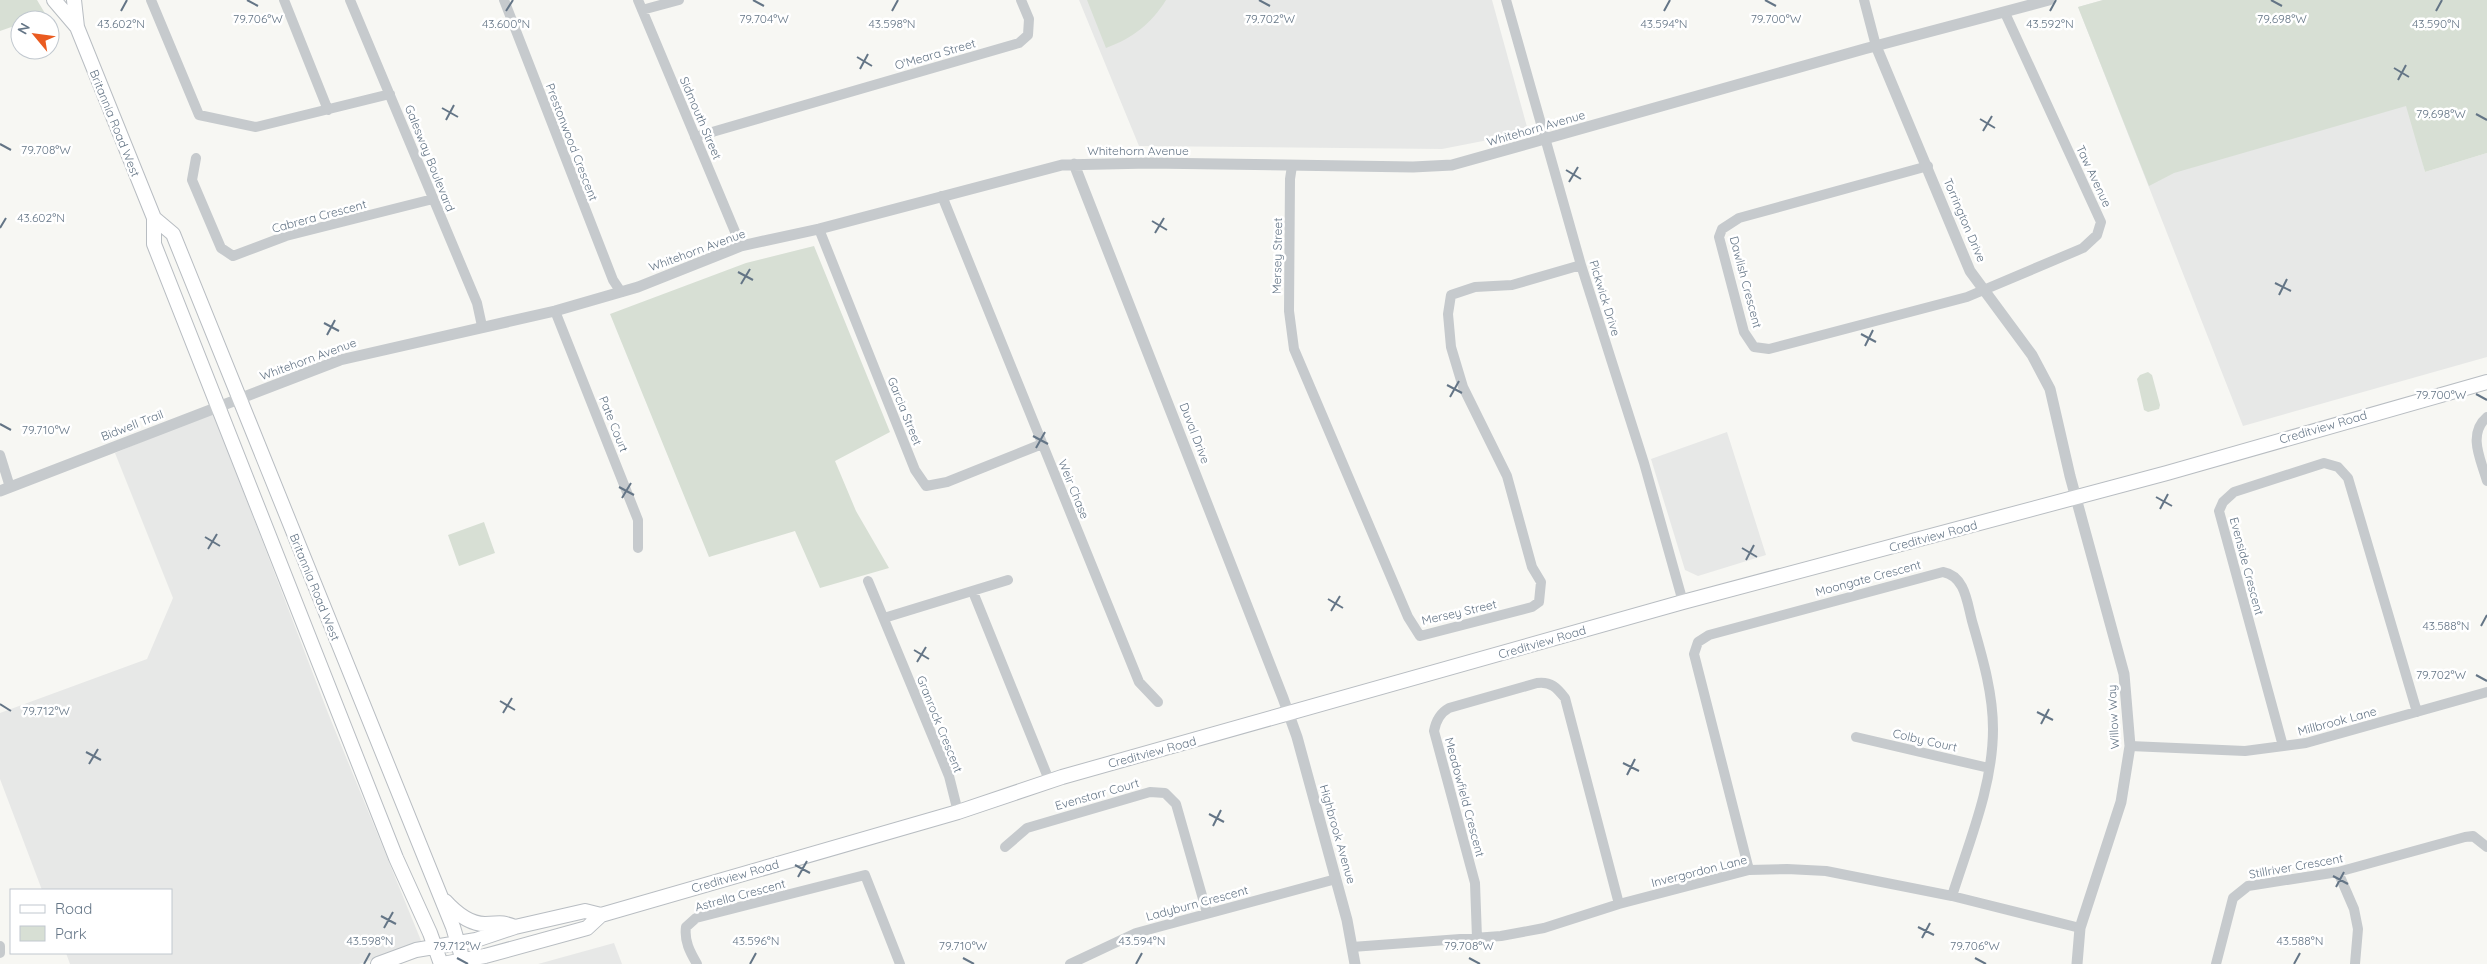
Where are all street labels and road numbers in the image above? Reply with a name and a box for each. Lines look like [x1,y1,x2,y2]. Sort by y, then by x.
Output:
street label: O'Meara Street [893,35,977,73]
street label: Britannia Road West [87,67,143,179]
street label: Sidmouth Street [677,74,725,162]
street label: Prestonwood Crescent [543,81,601,203]
street label: Galesway Boulevard [402,102,458,214]
street label: Whitehorn Avenue [1485,107,1587,149]
street label: Whitehorn Avenue [1087,143,1189,158]
street label: Taw Avenue [2073,143,2115,210]
street label: Torrington Drive [1941,176,1990,264]
street label: Cabrera Crescent [270,196,368,236]
street label: Mersey Street [1269,218,1285,294]
street label: Whitehorn Avenue [647,225,748,274]
street label: Dawlish Crescent [1727,234,1765,330]
street label: Pickwick Drive [1586,258,1624,338]
street label: Whitehorn Avenue [258,334,359,383]
street label: Garcia Street [885,375,925,447]
street label: Pate Court [596,394,632,454]
street label: Duval Drive [1177,400,1214,466]
street label: Bidwell Trail [99,406,165,444]
street label: Creditview Road [2277,407,2369,447]
street label: Weir Chase [1055,457,1093,521]
street label: Evenside Crescent [2227,515,2267,617]
street label: Creditview Road [1887,517,1979,555]
street label: Britannia Road West [287,531,343,643]
street label: Moongate Crescent [1814,557,1922,599]
street label: Mersey Street [1420,596,1498,628]
street label: Creditview Road [1496,622,1588,662]
street label: Granrock Crescent [914,673,966,775]
street label: Willow Way [2104,684,2122,750]
street label: Millbrook Lane [2296,703,2378,739]
street label: Colby Court [1891,725,1959,755]
street label: Creditview Road [1106,733,1198,771]
street label: Meadowfield Crescent [1442,736,1488,858]
street label: Evenstarr Court [1053,775,1141,813]
street label: Highbrook Avenue [1317,783,1359,885]
street label: Stillriver Crescent [2248,850,2344,882]
street label: Invergordon Lane [1649,852,1749,890]
street label: Creditview Road [689,856,781,896]
street label: Astrella Crescent [693,876,787,914]
street label: Ladyburn Crescent [1144,882,1250,924]

